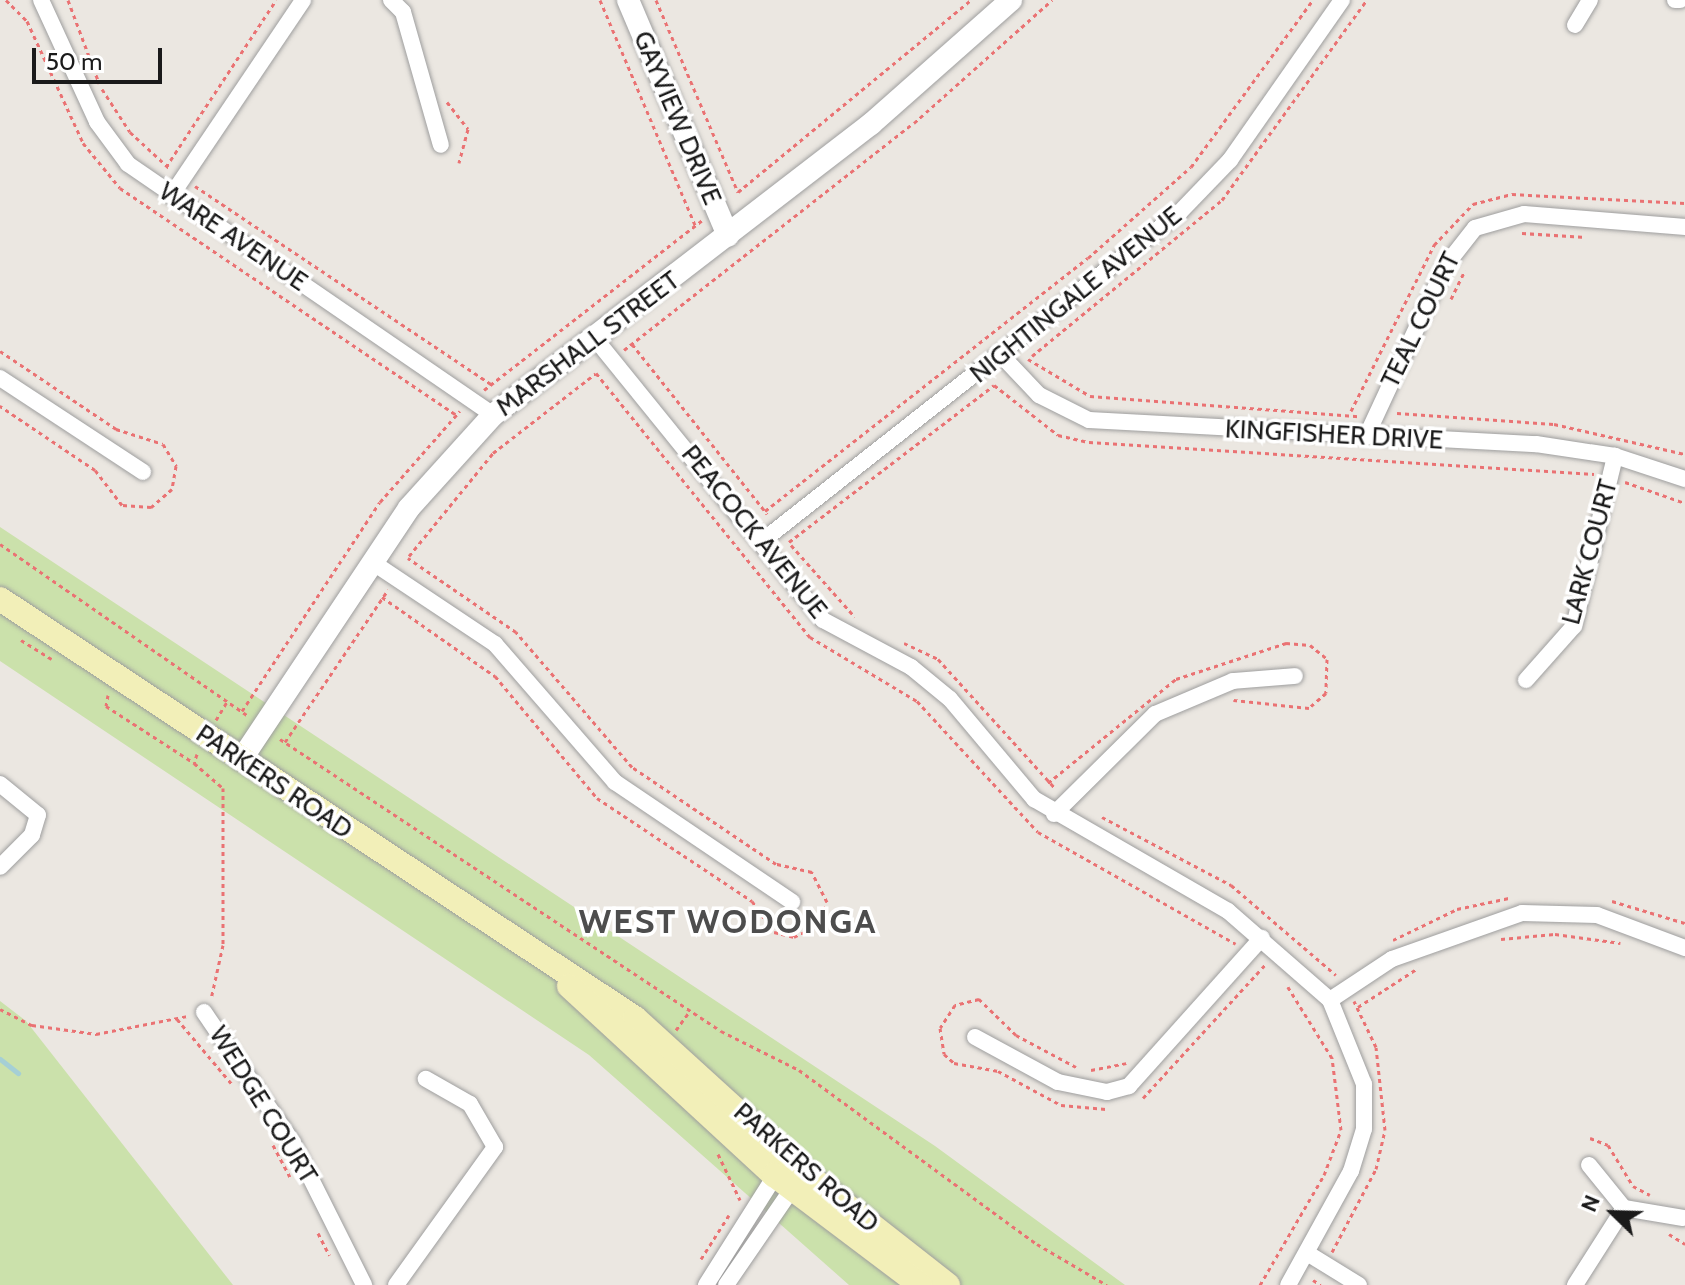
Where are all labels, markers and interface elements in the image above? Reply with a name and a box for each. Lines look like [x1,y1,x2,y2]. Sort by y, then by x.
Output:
street label: GAYVIEW DRIVE [626,27,728,209]
scale bar [36,32,166,82]
text: 50 m [46,47,102,76]
street label: WARE AVENUE [153,176,313,298]
street label: NIGHTINGALE AVENUE [964,200,1188,390]
street label: TEAL COURT [1375,247,1467,393]
street label: MARSHALL STREET [490,265,686,423]
street label: KINGFISHER DRIVE [1224,414,1444,456]
street label: PEACOCK AVENUE [675,439,833,625]
street label: LARK COURT [1556,476,1624,628]
street label: PARKERS ROAD [190,718,358,846]
district label: WEST WODONGA [579,902,877,942]
street label: WEDGE COURT [202,1021,324,1189]
street label: PARKERS ROAD [727,1097,885,1239]
north arrow [1573,1173,1653,1253]
text: N [1575,1191,1606,1216]

